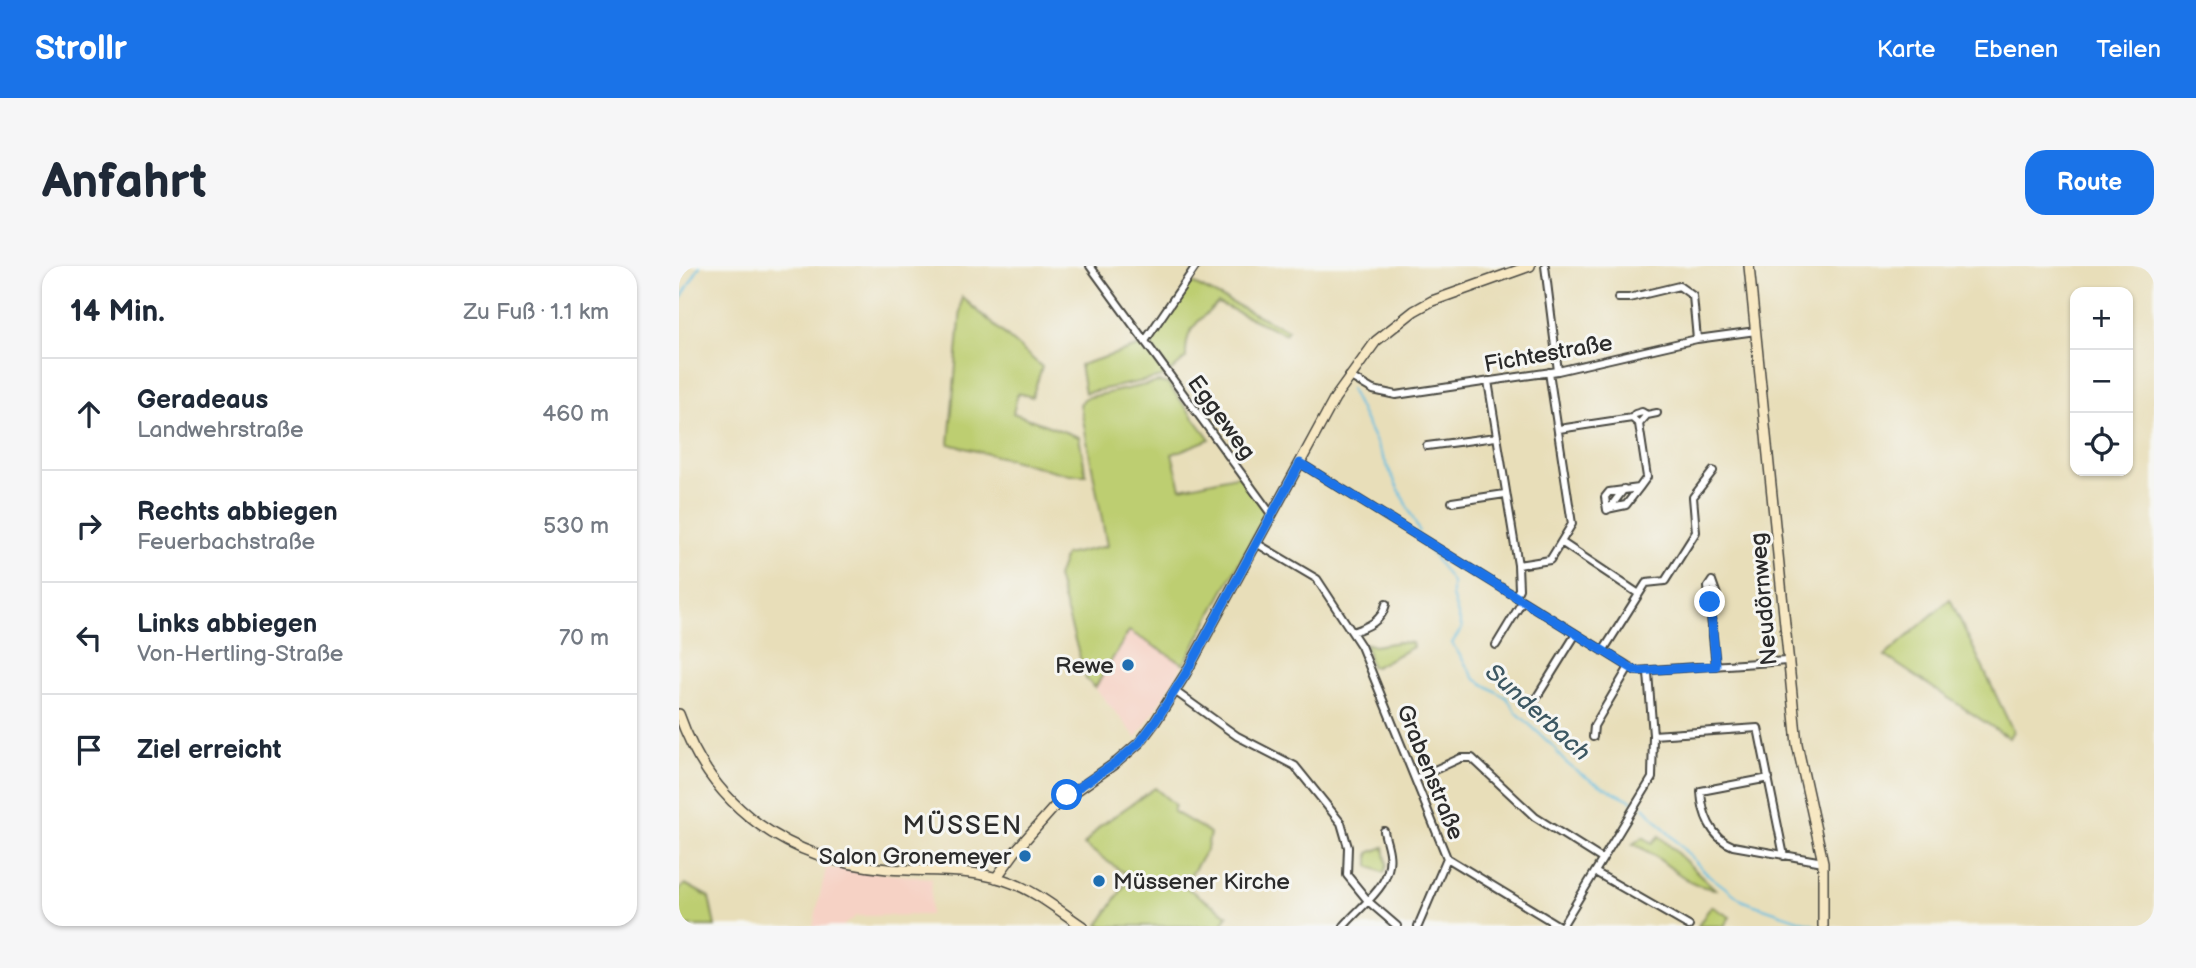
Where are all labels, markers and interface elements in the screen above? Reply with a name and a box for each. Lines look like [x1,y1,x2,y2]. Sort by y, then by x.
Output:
text: Strollr [35,29,127,69]
text: Karte [1877,35,1935,64]
text: Ebenen [1973,35,2058,64]
text: Teilen [2096,35,2161,64]
button: Route [2025,150,2154,215]
text: Anfahrt [42,153,207,212]
map controls [2070,287,2133,476]
button: + [2070,287,2133,350]
text: 14 Min. [70,294,165,330]
text: Zu Fuß · 1.1 km [463,298,609,326]
street label: Fichtestraße [1482,329,1615,379]
button: − [2070,350,2133,413]
street label: Eggeweg [1181,370,1261,465]
text: Geradeaus [137,385,268,416]
icon: ahead [70,395,108,433]
text: 460 m [542,400,609,428]
button: locate [2070,413,2133,476]
text: Landwehrstraße [137,416,304,444]
text: Rechts abbiegen [137,497,338,528]
icon: right [70,507,108,545]
text: 530 m [543,512,609,540]
text: Feuerbachstraße [137,528,315,556]
street label: Neudörnweg [1744,531,1784,666]
route end [1694,586,1725,617]
text: Links abbiegen [137,609,317,640]
icon: left [70,619,108,657]
text: 70 m [559,624,609,652]
text: Von-Hertling-Straße [137,640,343,668]
place label: Rewe [1055,652,1114,680]
marker: Rewe [1120,657,1136,673]
water label: Sunderbach [1479,658,1596,767]
street label: Grabenstraße [1390,701,1470,844]
icon: arrive [70,731,108,769]
text: Ziel erreicht [137,735,281,766]
route start [1051,779,1082,810]
district label: MÜSSEN [903,810,1023,842]
place label: Salon Gronemeyer [819,843,1012,871]
marker: Salon Gronemeyer [1017,848,1033,864]
place label: Müssener Kirche [1113,868,1290,896]
marker: Müssener Kirche [1091,873,1107,889]

